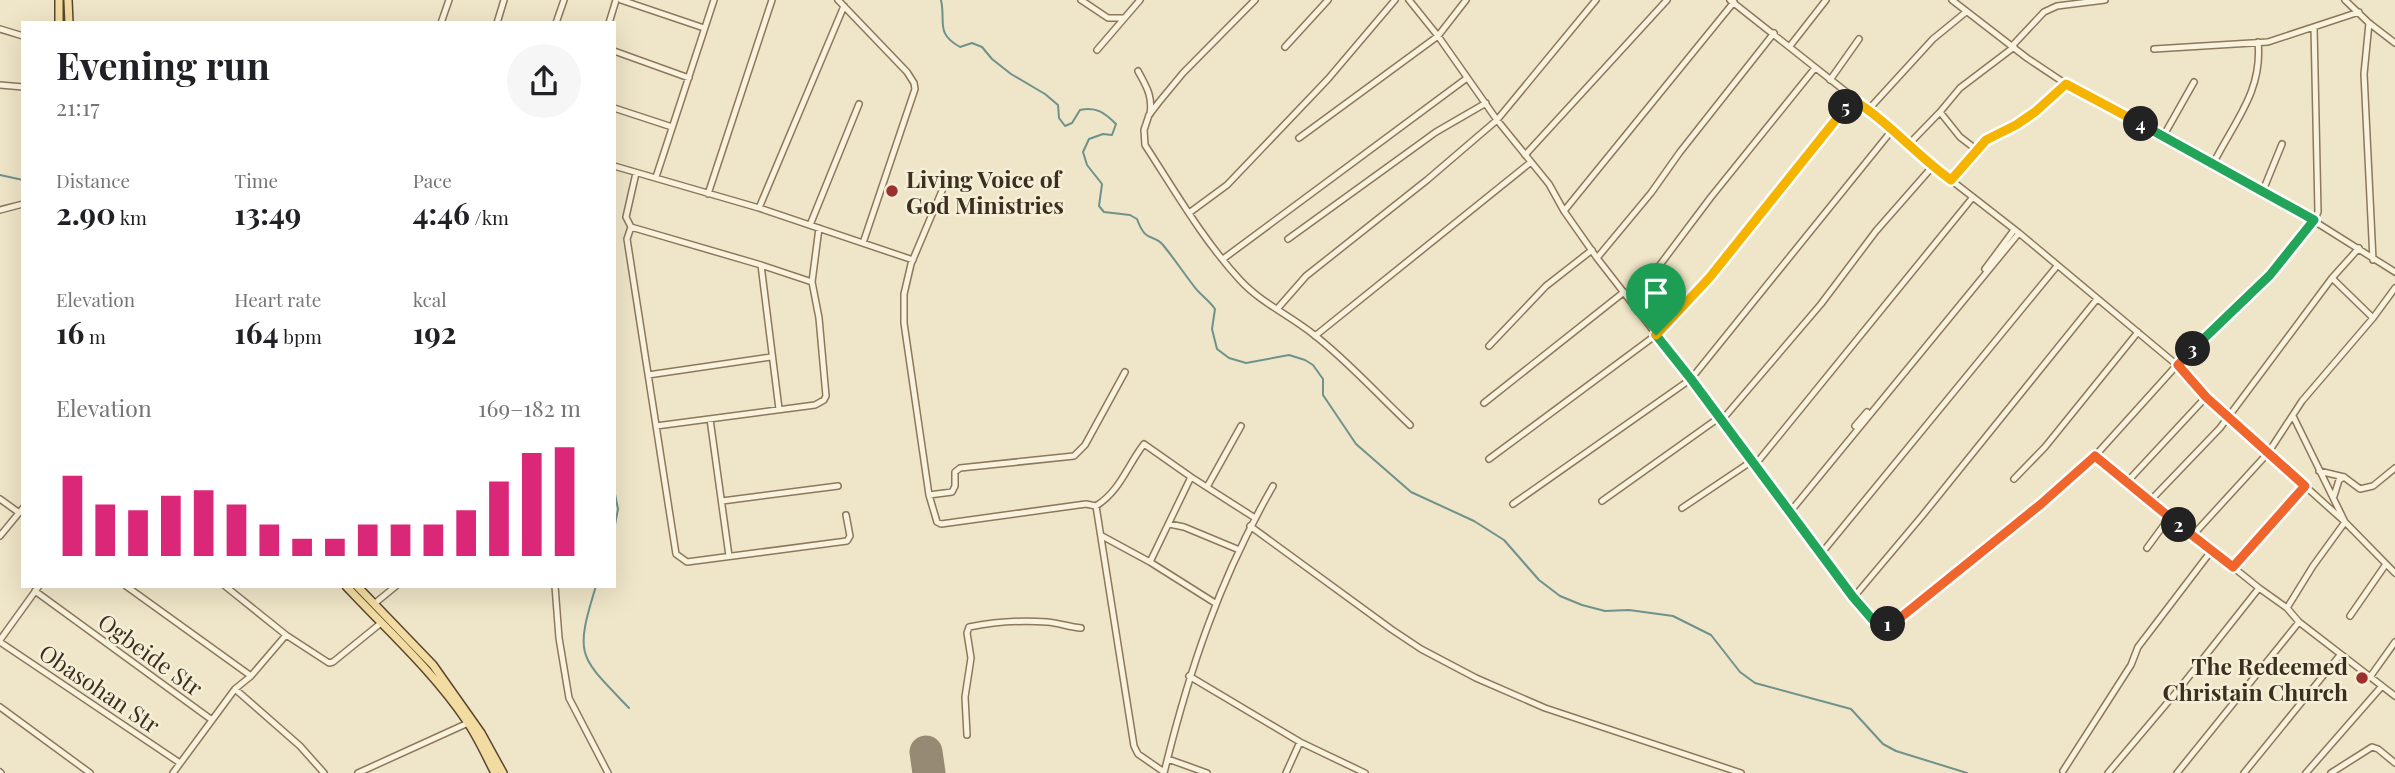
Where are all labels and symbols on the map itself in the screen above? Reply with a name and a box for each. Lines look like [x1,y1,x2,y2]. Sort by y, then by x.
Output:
pin: 5 [1828,90,1864,124]
pin: 4 [2124,106,2158,142]
place label: Living Voice of God Ministries [906,163,1064,220]
marker: Living Voice of God Ministries [884,183,900,199]
pin [1626,263,1686,335]
pin: 3 [2176,332,2210,366]
pin: 2 [2162,508,2196,542]
street label: Ogbeide Str [93,606,209,702]
pin: 1 [1870,606,1906,642]
street label: Obasohan Str [34,636,166,740]
place label: The Redeemed Christain Church [2163,650,2348,707]
marker: The Redeemed Christain Church [2354,670,2370,686]

